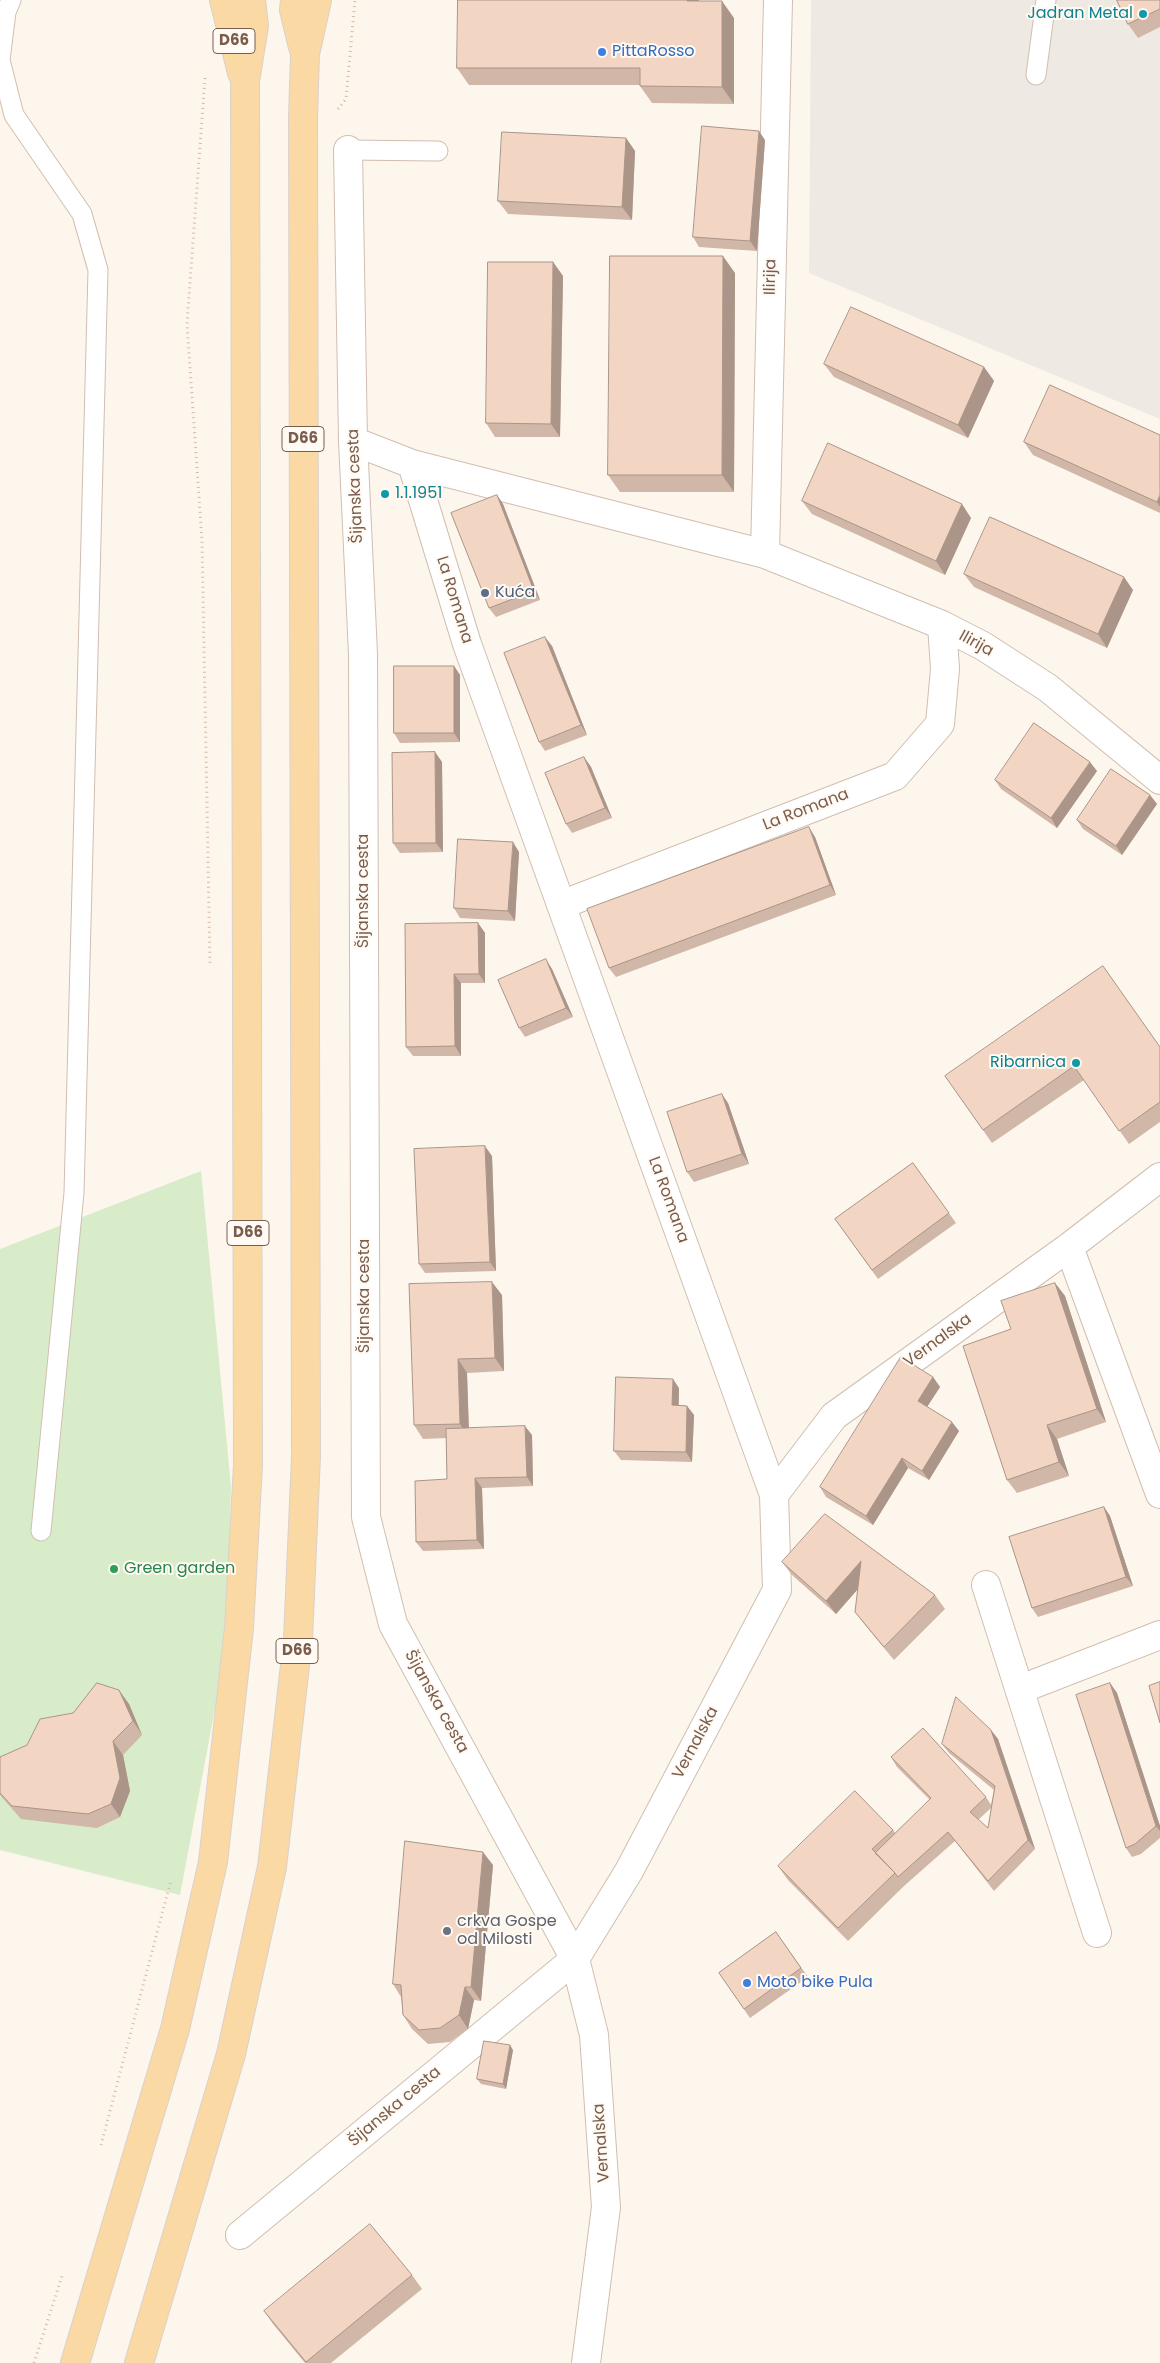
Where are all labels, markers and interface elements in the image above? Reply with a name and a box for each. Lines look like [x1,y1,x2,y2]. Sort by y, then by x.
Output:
place label: Jadran Metal [1027,4,1133,24]
marker: Jadran Metal [1137,8,1149,20]
road number: D66 [213,28,255,54]
place label: PittaRosso [612,42,695,62]
marker: PittaRosso [596,46,608,58]
street label: Ilirija [761,259,781,295]
road number: D66 [282,426,324,452]
street label: Šijanska cesta [344,428,368,544]
place label: 1.1.1951 [395,484,442,504]
marker: 1.1.1951 [379,488,391,500]
street label: La Romana [432,554,476,646]
place label: Kuća [495,583,535,603]
marker: Kuća [479,587,491,599]
street label: Ilirija [955,627,997,661]
street label: La Romana [760,785,852,835]
street label: Šijanska cesta [354,834,374,948]
place label: Ribarnica [990,1053,1066,1073]
marker: Ribarnica [1070,1057,1082,1069]
street label: La Romana [644,1154,692,1246]
road number: D66 [227,1220,269,1246]
street label: Šijanska cesta [355,1239,375,1353]
street label: Vernalska [900,1310,976,1372]
place label: Green garden [124,1559,235,1579]
marker: Green garden [108,1563,120,1575]
road number: D66 [276,1638,318,1664]
street label: Šijanska cesta [400,1647,472,1757]
street label: Vernalska [669,1704,723,1782]
place label: crkva Gospe od Milosti [457,1912,557,1950]
marker: crkva Gospe od Milosti [441,1925,453,1937]
place label: Moto bike Pula [757,1973,873,1993]
marker: Moto bike Pula [741,1977,753,1989]
street label: Šijanska cesta [345,2063,445,2151]
street label: Vernalska [590,2103,614,2183]

